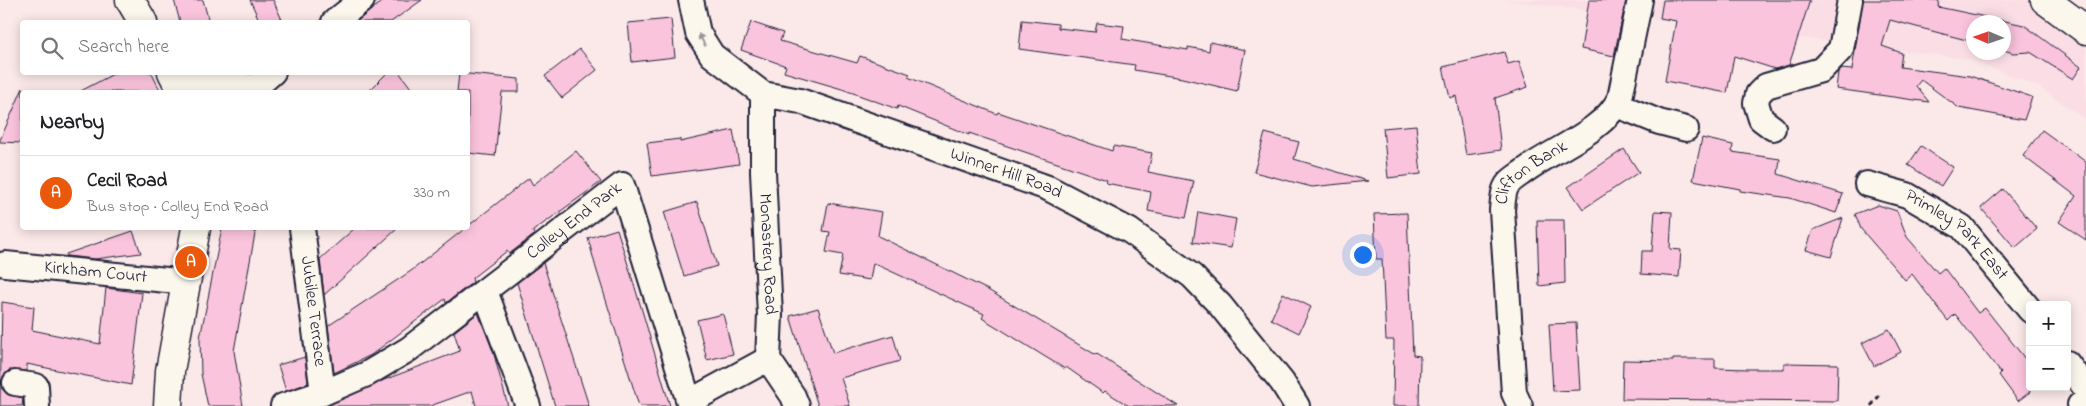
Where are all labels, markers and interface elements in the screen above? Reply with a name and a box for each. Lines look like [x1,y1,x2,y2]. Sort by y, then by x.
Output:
north arrow [1966,15,2011,60]
search box [20,20,470,75]
one-way arrow [698,33,706,47]
icon: search [38,34,66,62]
text: Search here [78,34,169,61]
text: Nearby [40,108,104,138]
street label: Clifton Bank [1490,134,1573,206]
street label: Winner Hill Road [946,142,1067,206]
text: Cecil Road [87,168,167,195]
street label: Colley End Park [521,176,628,267]
text: A [51,181,61,205]
text: 330 m [413,181,450,205]
street label: Primley Park East [1900,183,2014,286]
street label: Monastery Road [751,193,783,315]
text: Bus stop · Colley End Road [87,195,268,219]
your location [1350,242,1376,268]
pin: A [175,243,207,281]
street label: Kirkham Court [43,255,148,291]
street label: Jubilee Terrace [293,255,333,369]
map controls [2026,301,2071,391]
button: + [2026,301,2071,346]
button: − [2026,346,2071,391]

